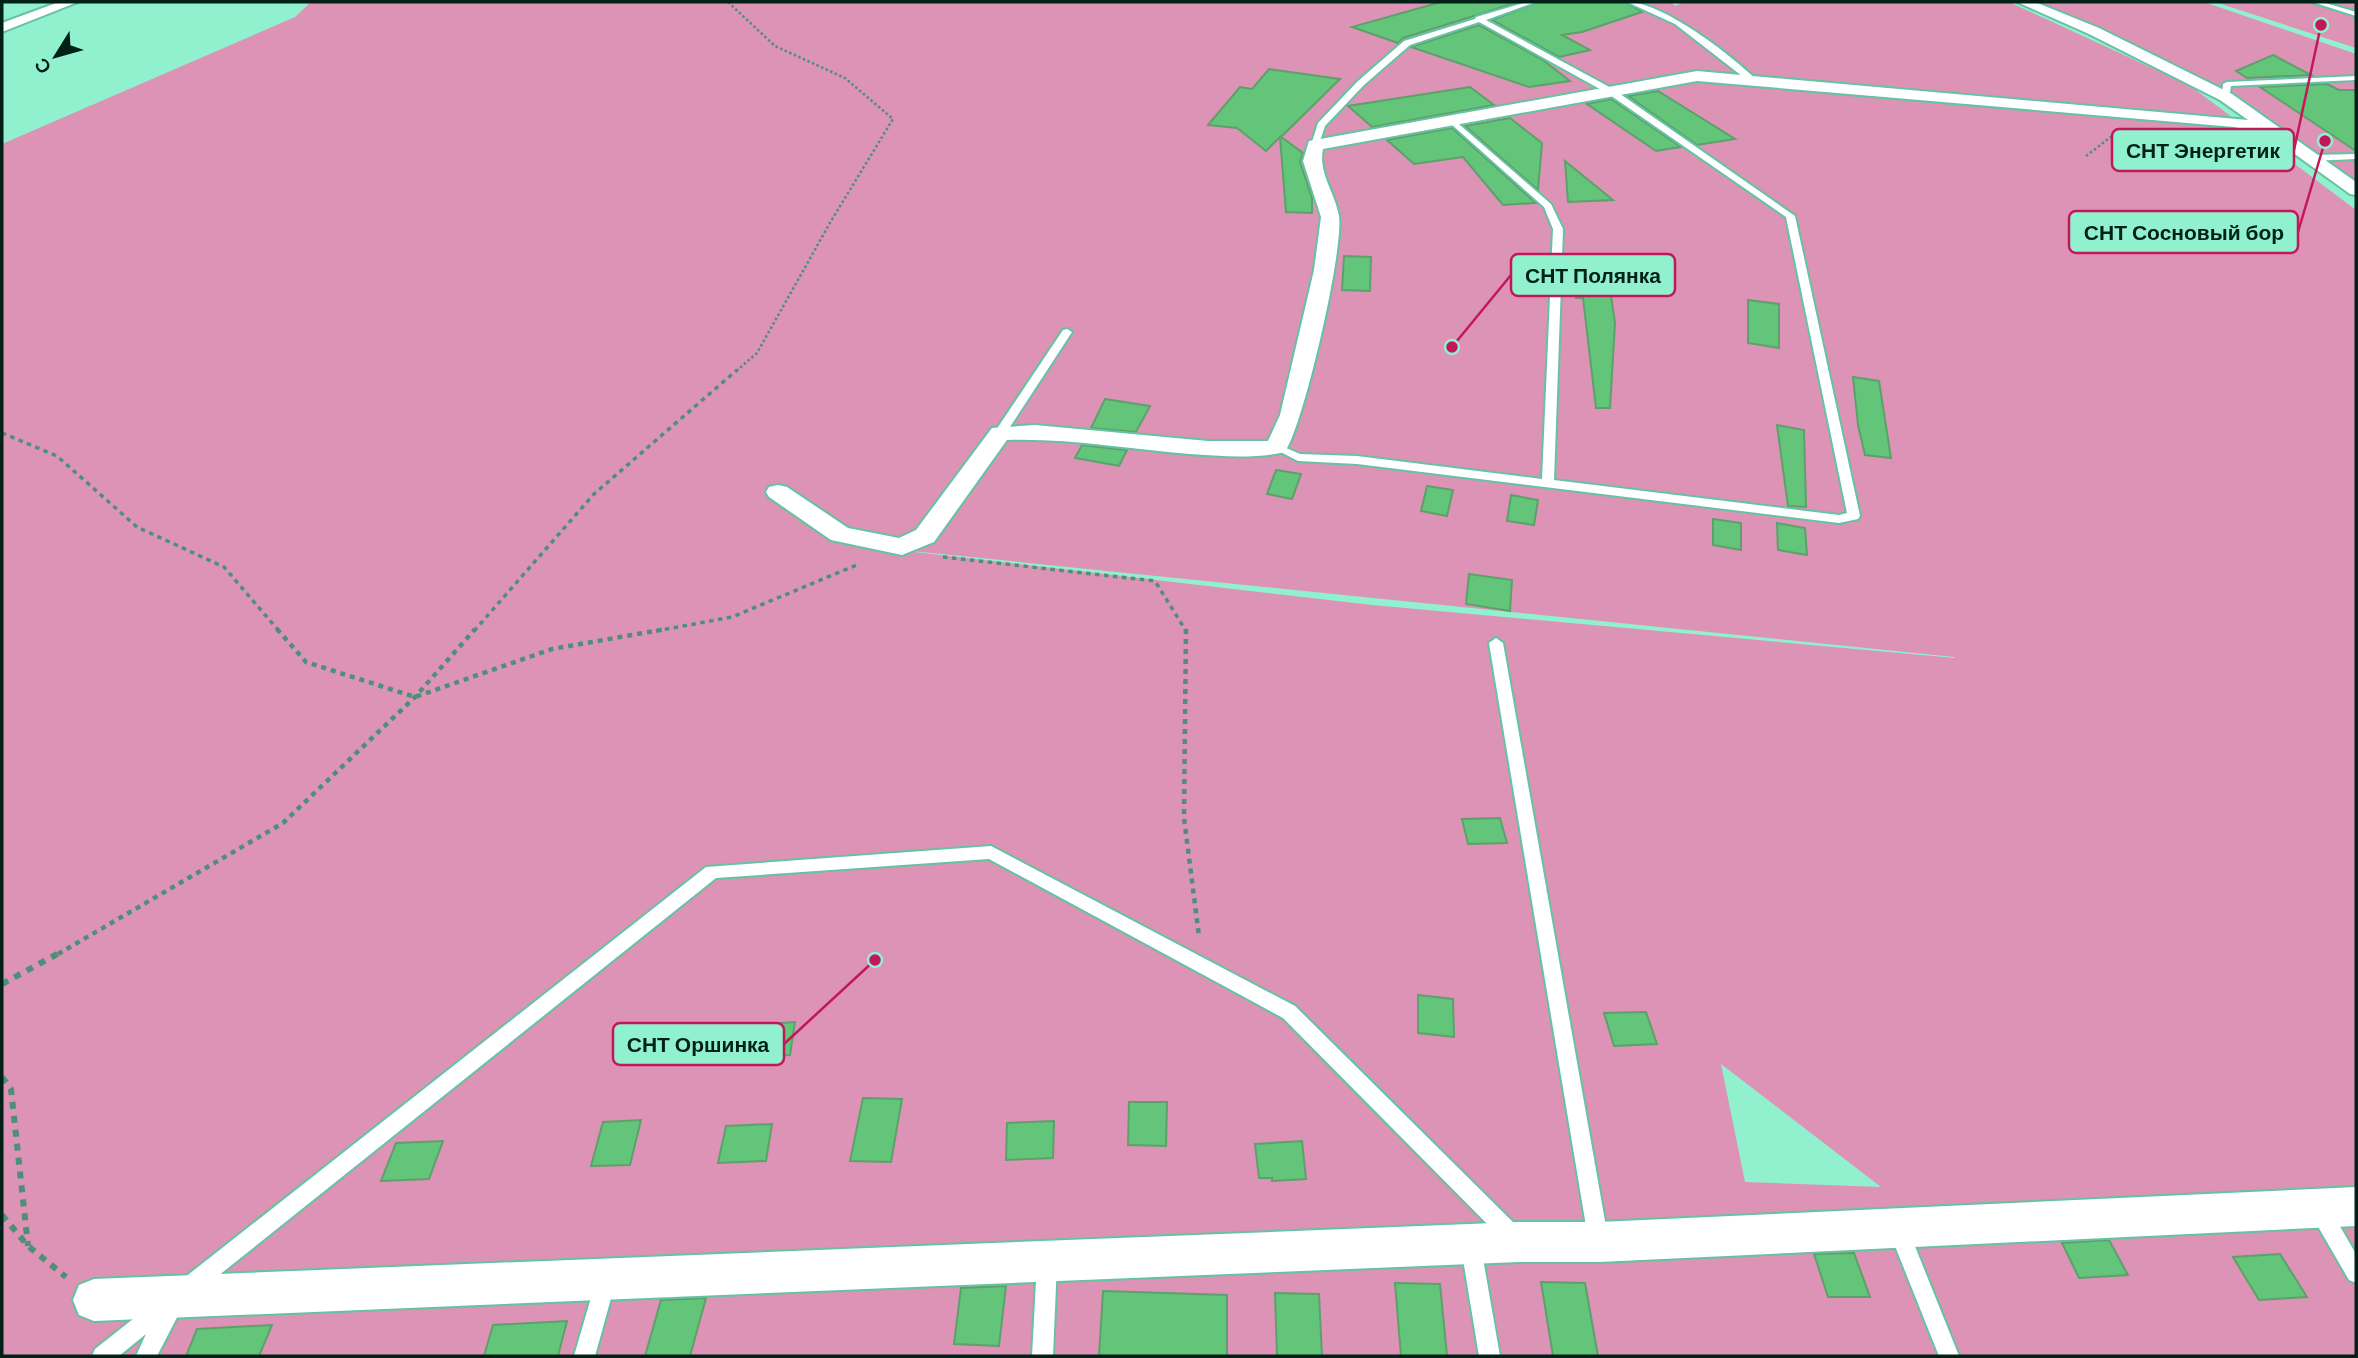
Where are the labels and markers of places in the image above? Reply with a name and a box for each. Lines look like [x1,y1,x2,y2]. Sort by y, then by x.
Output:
callout: СНТ Энергетик [2112,129,2294,171]
callout: СНТ Сосновый бор [2069,211,2298,253]
callout: СНТ Полянка [1511,254,1675,296]
callout: СНТ Оршинка [613,1023,784,1065]

